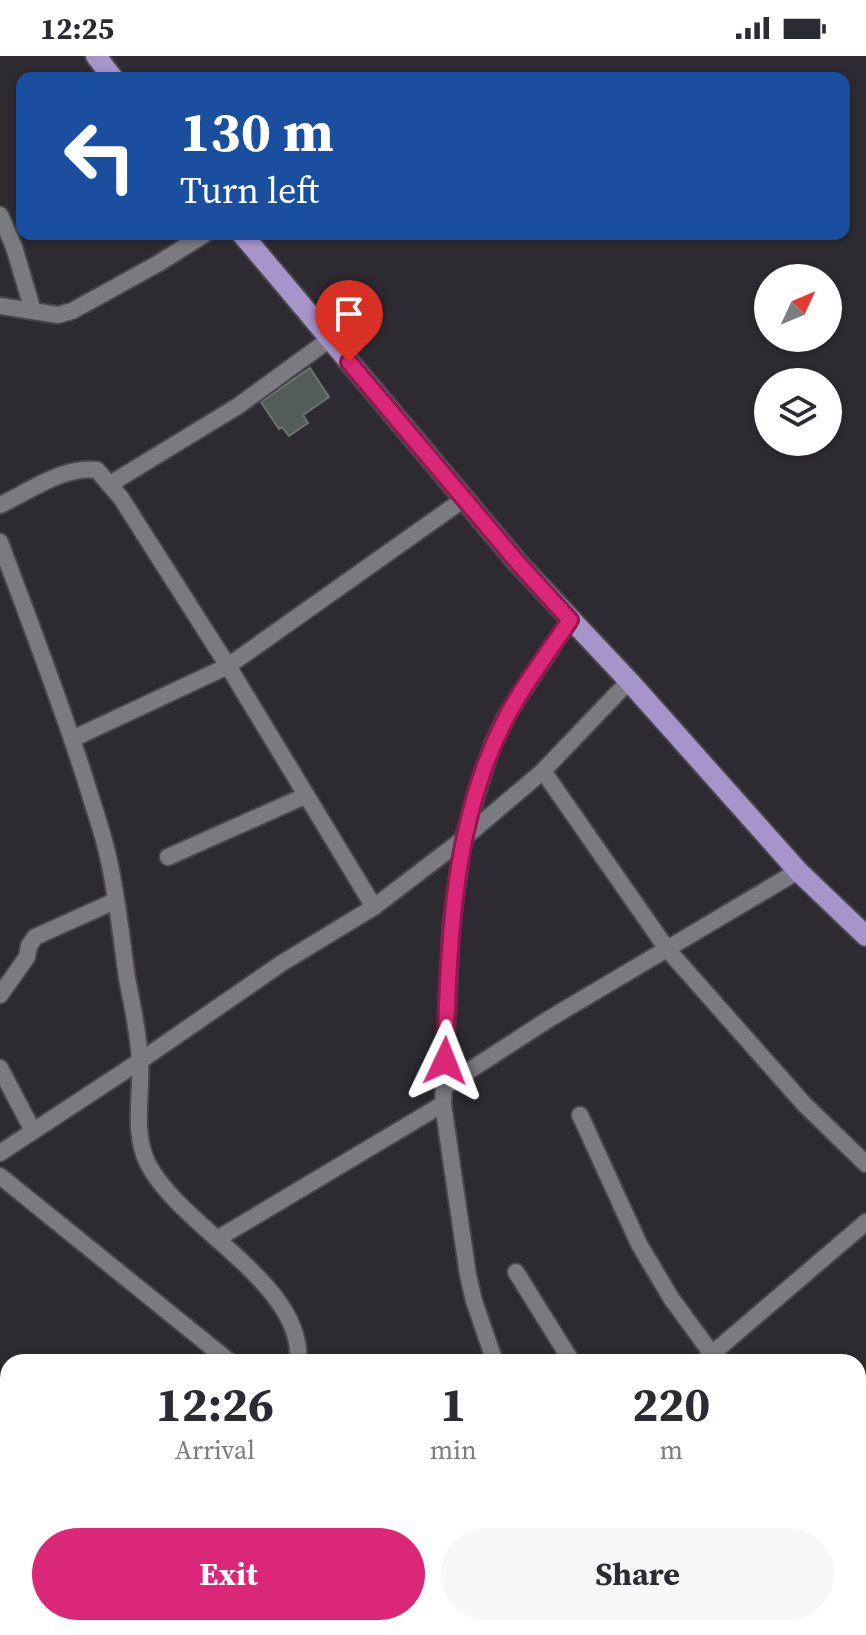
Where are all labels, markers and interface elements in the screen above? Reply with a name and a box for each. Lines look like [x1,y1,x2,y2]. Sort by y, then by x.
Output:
text: 12:25 [40,8,114,49]
text: 130 m [180,93,334,170]
icon: left [48,104,152,208]
text: Turn left [180,166,319,215]
north arrow [754,264,842,352]
map controls [754,264,842,456]
pin [315,280,383,362]
icon: arrive [327,292,371,336]
button: layers [754,368,842,456]
position arrow [403,1019,487,1103]
text: 12:26 [156,1371,274,1437]
text: 1 [440,1371,466,1437]
text: 220 [632,1371,710,1437]
text: Arrival [175,1432,255,1468]
text: min [430,1432,477,1468]
text: m [660,1432,683,1468]
button: Exit [32,1528,425,1620]
button: Share [441,1528,834,1620]

